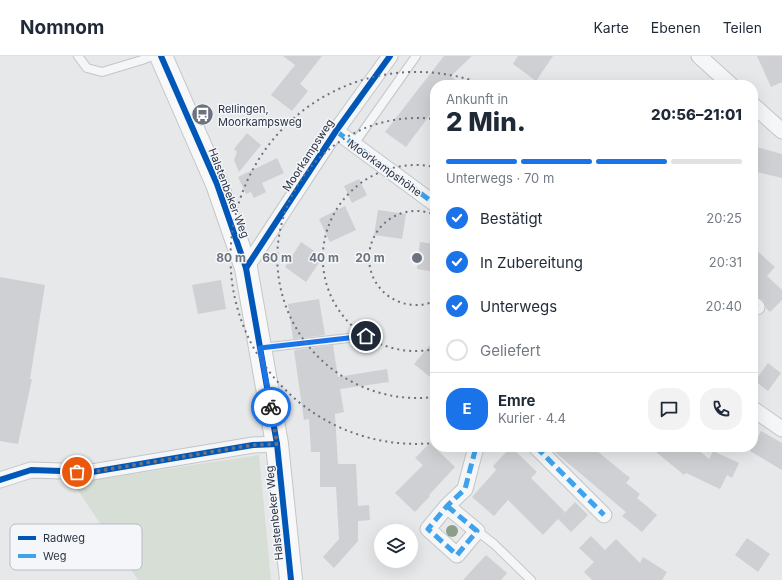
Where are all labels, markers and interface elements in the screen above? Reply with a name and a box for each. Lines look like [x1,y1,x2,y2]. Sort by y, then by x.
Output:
text: Nomnom [20,16,104,39]
text: Karte [593,19,629,36]
text: Ebenen [651,19,701,36]
text: Teilen [723,19,762,36]
text: Ankunft in [446,91,508,107]
bus stop icon: Rellingen, Moorkampsweg [190,102,216,128]
place label: Rellingen, Moorkampsweg [218,102,302,129]
text: 20:56–21:01 [651,105,742,124]
text: 2 Min. [446,106,526,137]
street label: Moorkampsweg [279,116,337,194]
street label: Moorkampshöhe [345,137,425,199]
street label: Halstenbeker Weg [205,146,253,240]
text: Unterwegs · 70 m [446,170,554,186]
icon: check [446,207,468,229]
text: Bestätigt [480,209,543,228]
text: 20:25 [706,210,742,226]
text: 80 m [216,250,246,265]
text: 60 m [262,250,292,265]
text: 40 m [309,250,339,265]
text: 20 m [355,250,385,265]
centre of rings [410,251,424,265]
icon: check [446,251,468,273]
text: In Zubereitung [480,253,583,272]
text: 20:31 [709,254,742,270]
icon: check [446,295,468,317]
text: Unterwegs [480,297,557,316]
text: 20:40 [706,298,742,314]
pin [349,319,383,353]
icon: home [355,325,377,347]
text: Geliefert [480,341,541,360]
courier [251,387,291,427]
button: chat [648,388,690,430]
button: phone [700,388,742,430]
text: Emre [498,391,535,410]
icon: bike [260,396,282,418]
text: E [462,399,472,418]
text: Kurier · 4.4 [498,410,566,426]
pin [60,455,94,489]
icon: bag [66,461,88,483]
street label: Halstenbeker Weg [262,465,286,561]
legend [10,524,142,570]
map controls [374,524,418,568]
button: layers [374,524,418,568]
text: Radweg [43,531,85,545]
text: Weg [43,549,66,563]

